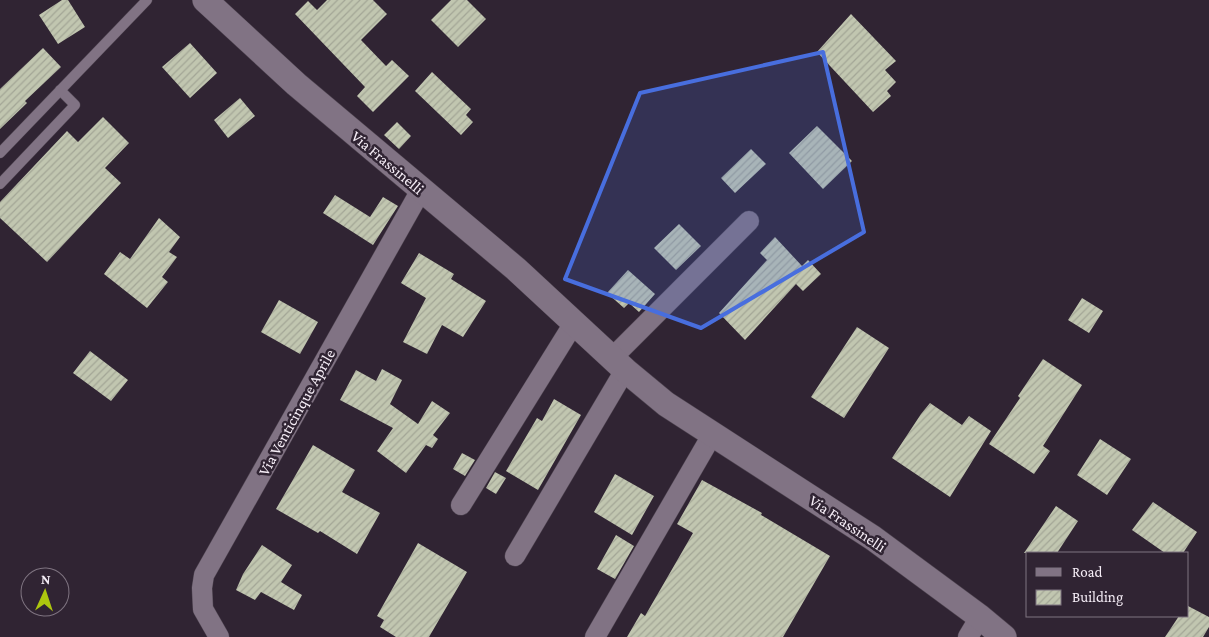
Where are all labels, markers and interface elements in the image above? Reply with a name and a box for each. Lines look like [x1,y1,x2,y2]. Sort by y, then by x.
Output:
street label: Via Frassinelli [348,127,427,198]
street label: Via Venticinque Aprile [255,346,339,479]
street label: Via Frassinelli [806,491,889,555]
legend [1026,552,1189,617]
text: Road [1072,564,1103,580]
north arrow [20,567,70,617]
text: N [40,571,51,587]
text: Building [1072,589,1123,606]

